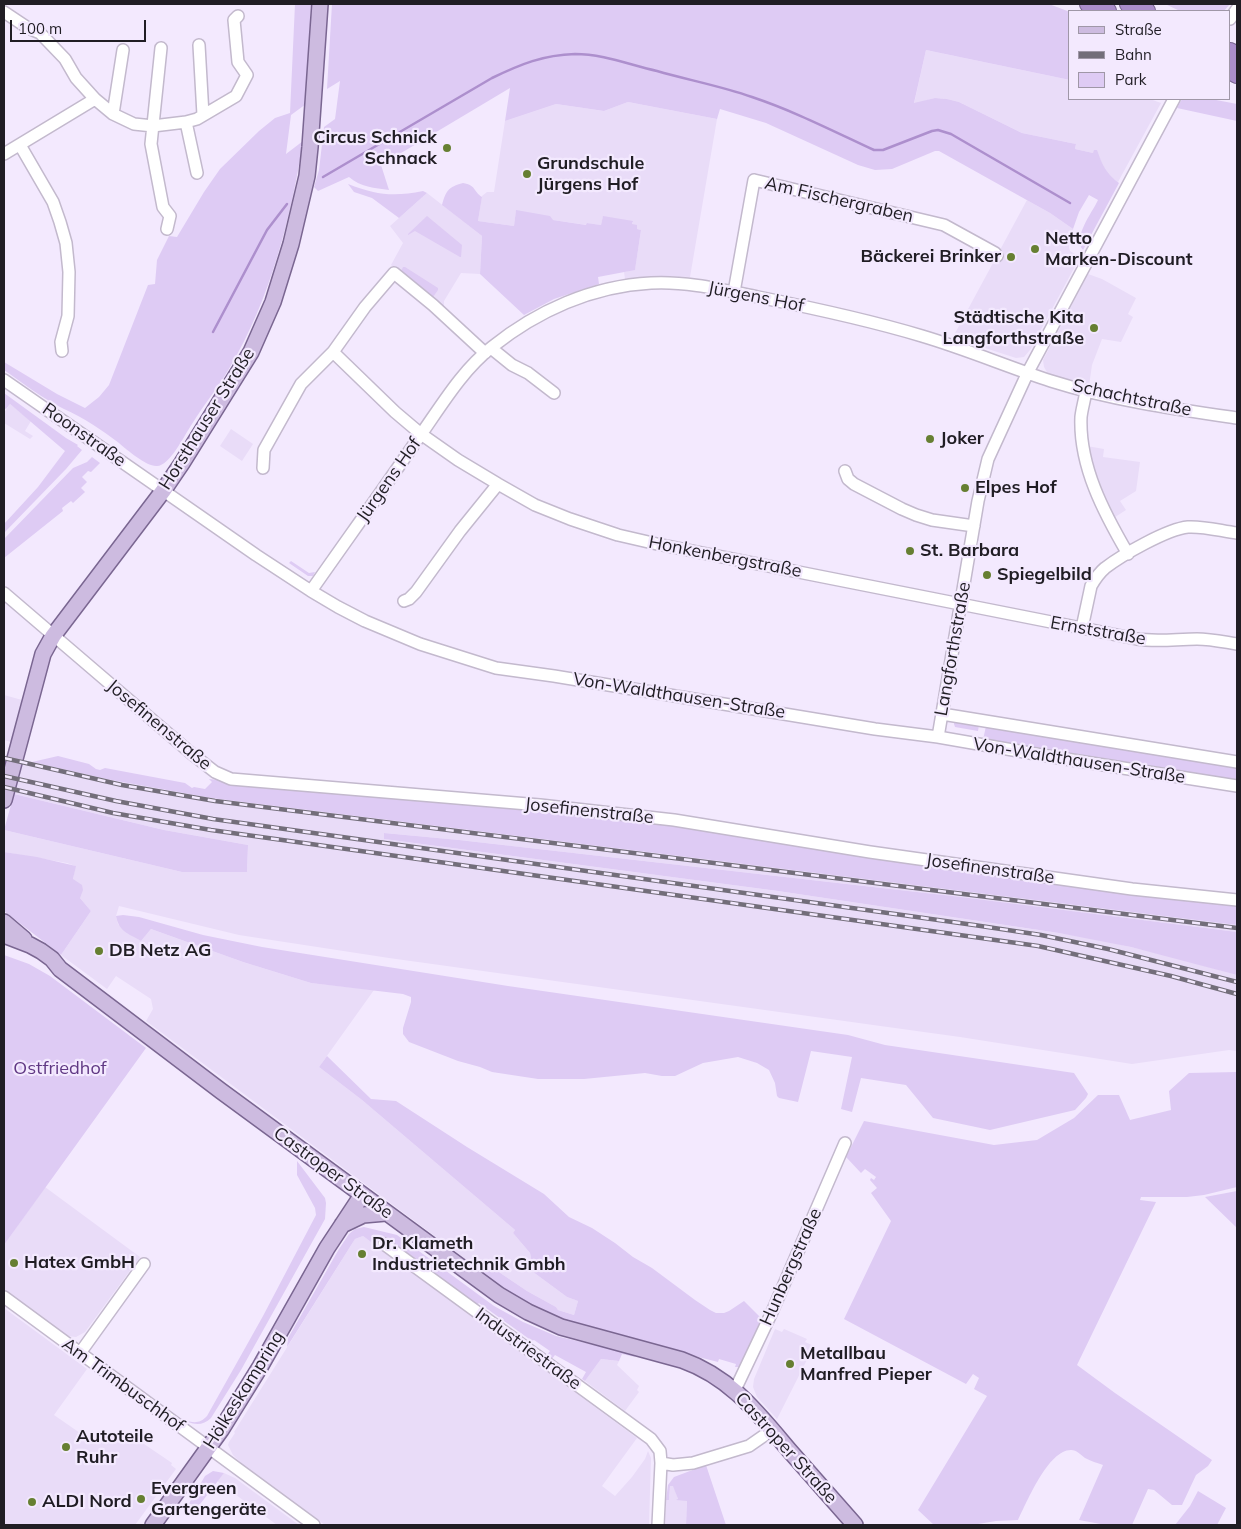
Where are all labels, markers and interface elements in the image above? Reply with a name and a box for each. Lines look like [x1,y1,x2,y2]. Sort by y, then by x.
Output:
scale bar [12,10,149,42]
legend [1068,10,1231,100]
text: 100 m [18,19,62,38]
text: Straße [1115,20,1162,39]
text: Bahn [1115,45,1152,64]
text: Park [1115,70,1147,89]
place label: Circus Schnick Schnack [313,127,437,170]
marker: Circus Schnick Schnack [441,142,453,154]
place label: Grundschule Jürgens Hof [537,153,644,195]
marker: Grundschule Jürgens Hof [521,168,533,180]
street label: Am Fischergraben [763,172,915,228]
place label: Netto Marken-Discount [1045,228,1193,270]
marker: Netto Marken-Discount [1029,243,1041,255]
place label: Bäckerei Brinker [861,246,1001,268]
marker: Bäckerei Brinker [1005,251,1017,263]
street label: Jürgens Hof [706,277,806,317]
place label: Städtische Kita Langforthstraße [943,307,1084,350]
marker: Städtische Kita Langforthstraße [1088,322,1100,334]
street label: Horsthauser Straße [155,344,259,494]
street label: Schachtstraße [1071,375,1193,421]
street label: Roonstraße [38,398,130,472]
place label: Joker [940,428,984,450]
marker: Joker [924,433,936,445]
street label: Jürgens Hof [352,434,426,526]
place label: Elpes Hof [975,477,1057,499]
marker: Elpes Hof [959,482,971,494]
street label: Honkenbergstraße [647,532,803,582]
place label: St. Barbara [920,540,1019,562]
marker: St. Barbara [904,545,916,557]
place label: Spiegelbild [997,564,1092,586]
marker: Spiegelbild [981,569,993,581]
street label: Langforthstraße [931,580,975,718]
street label: Ernststraße [1049,612,1147,650]
street label: Von-Waldthausen-Straße [571,669,787,723]
street label: Josefinenstraße [102,675,216,775]
street label: Von-Waldthausen-Straße [971,734,1187,788]
street label: Josefinenstraße [523,793,655,829]
street label: Josefinenstraße [924,849,1056,889]
place label: DB Netz AG [109,940,211,962]
marker: DB Netz AG [93,945,105,957]
park label: Ostfriedhof [13,1058,107,1080]
street label: Castroper Straße [269,1122,397,1224]
street label: Hunbergstraße [755,1205,827,1329]
place label: Dr. Klameth Industrietechnik Gmbh [372,1233,566,1276]
marker: Dr. Klameth Industrietechnik Gmbh [356,1248,368,1260]
place label: Hatex GmbH [24,1252,135,1274]
marker: Hatex GmbH [8,1257,20,1269]
street label: Industriestraße [471,1303,585,1395]
street label: Hölkeskampring [199,1327,289,1453]
street label: Am Trimbuschhof [57,1333,189,1437]
place label: Metallbau Manfred Pieper [800,1343,932,1386]
marker: Metallbau Manfred Pieper [784,1358,796,1370]
street label: Castroper Straße [730,1388,842,1508]
place label: Autoteile Ruhr [76,1426,153,1468]
marker: Autoteile Ruhr [60,1441,72,1453]
place label: Evergreen Gartengeräte [151,1478,266,1520]
place label: ALDI Nord [42,1491,132,1513]
marker: Evergreen Gartengeräte [135,1493,147,1505]
marker: ALDI Nord [26,1496,38,1508]

